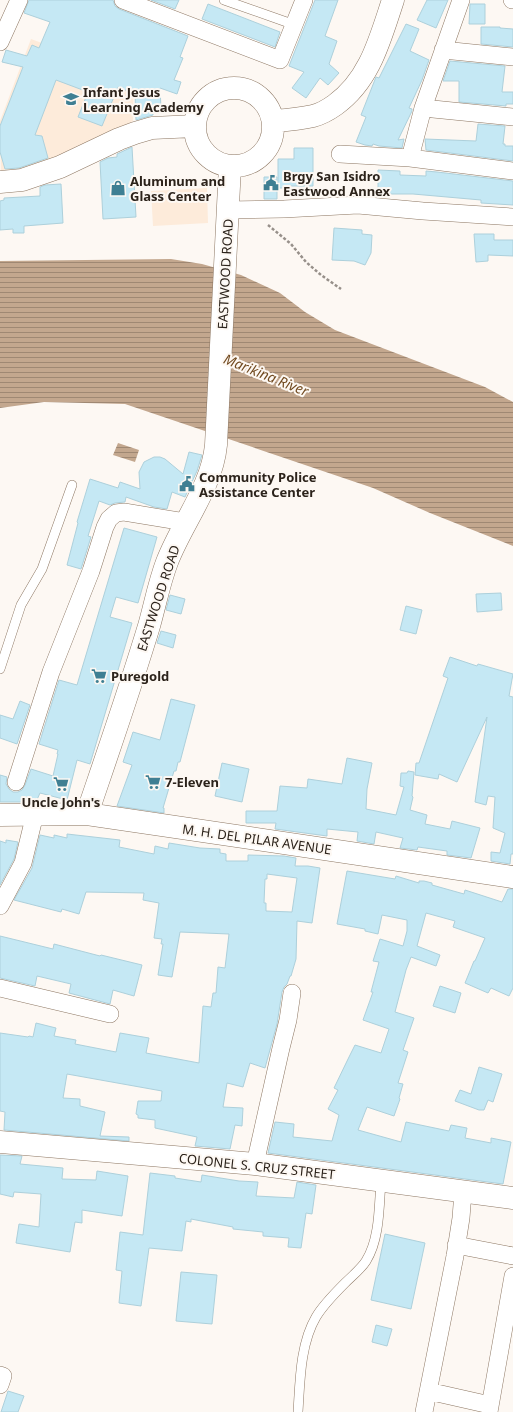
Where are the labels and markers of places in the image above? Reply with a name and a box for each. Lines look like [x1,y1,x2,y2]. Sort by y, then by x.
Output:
place label: Infant Jesus Learning Academy [83,83,204,116]
school or university icon: Infant Jesus Learning Academy [62,90,80,108]
place label: Brgy San Isidro Eastwood Annex [283,167,391,200]
place label: Aluminum and Glass Center [130,172,225,205]
public building icon: Brgy San Isidro Eastwood Annex [262,174,280,192]
shop icon: Aluminum and Glass Center [109,179,127,197]
place label: Community Police Assistance Center [199,468,317,501]
public building icon: Community Police Assistance Center [178,475,196,493]
supermarket icon: Puregold [90,667,108,685]
place label: Puregold [111,667,169,685]
supermarket icon: 7-Eleven [144,773,162,791]
place label: 7-Eleven [165,773,219,791]
supermarket icon: Uncle John's [52,775,70,793]
place label: Uncle John's [22,793,100,811]

